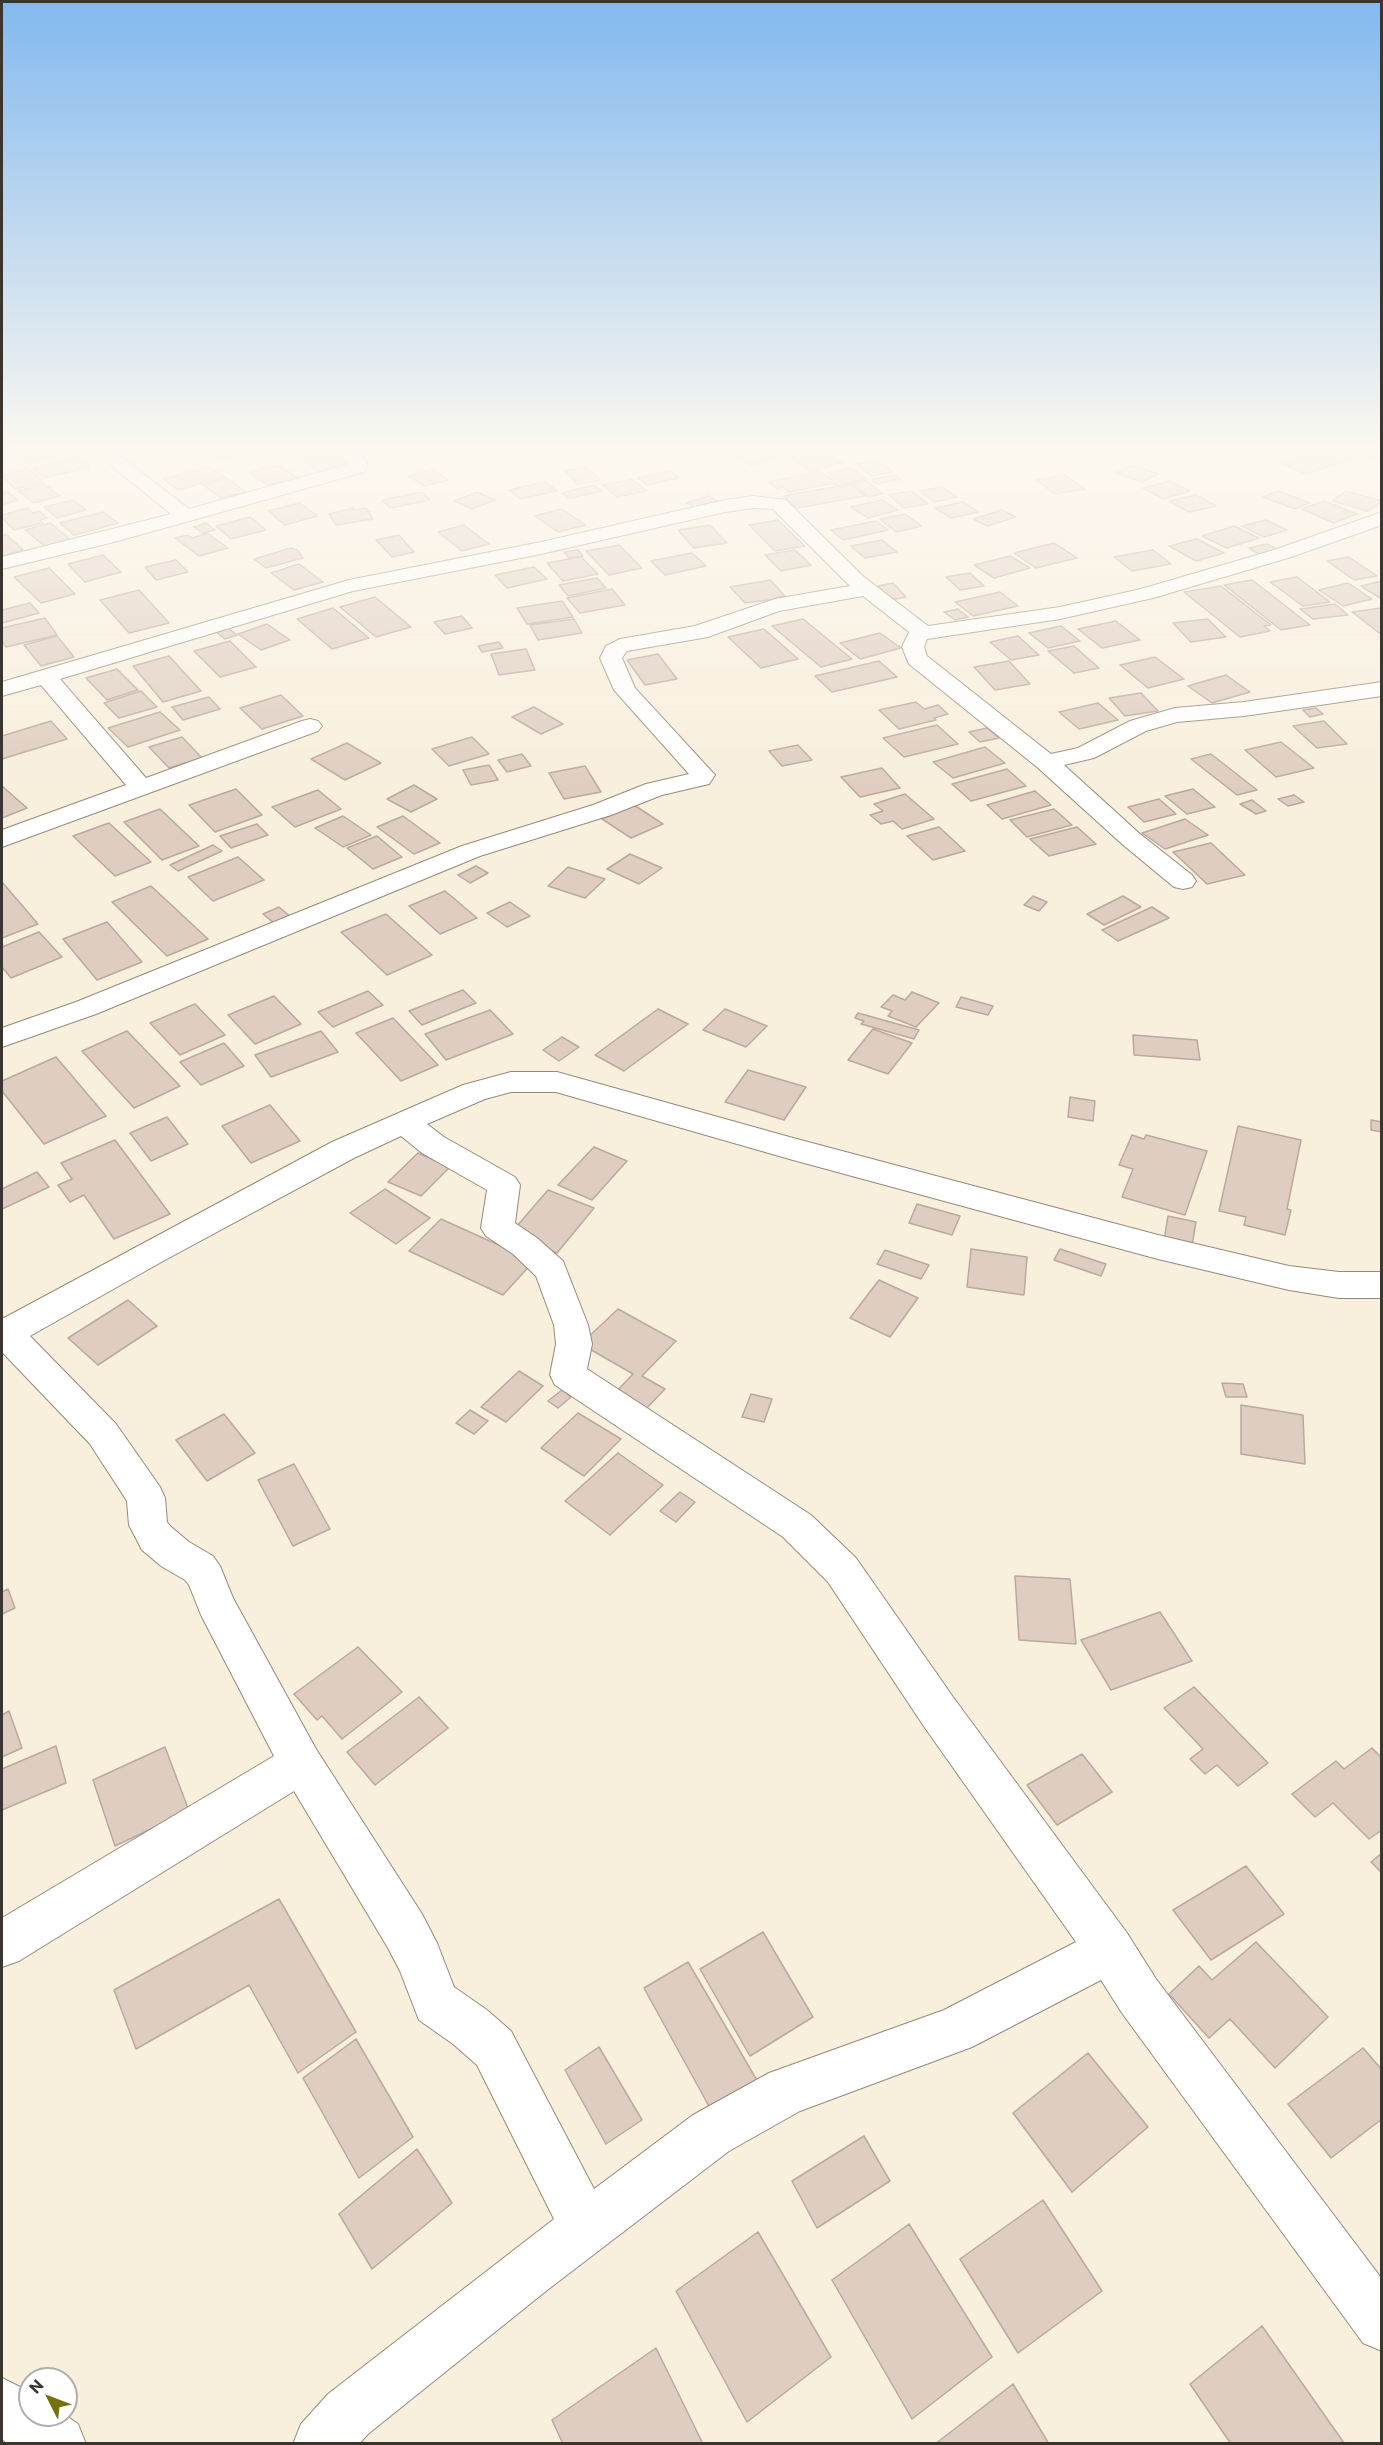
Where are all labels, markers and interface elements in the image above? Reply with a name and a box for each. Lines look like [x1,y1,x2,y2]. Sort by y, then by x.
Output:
north arrow [18,2367,78,2427]
text: N [25,2375,47,2397]

